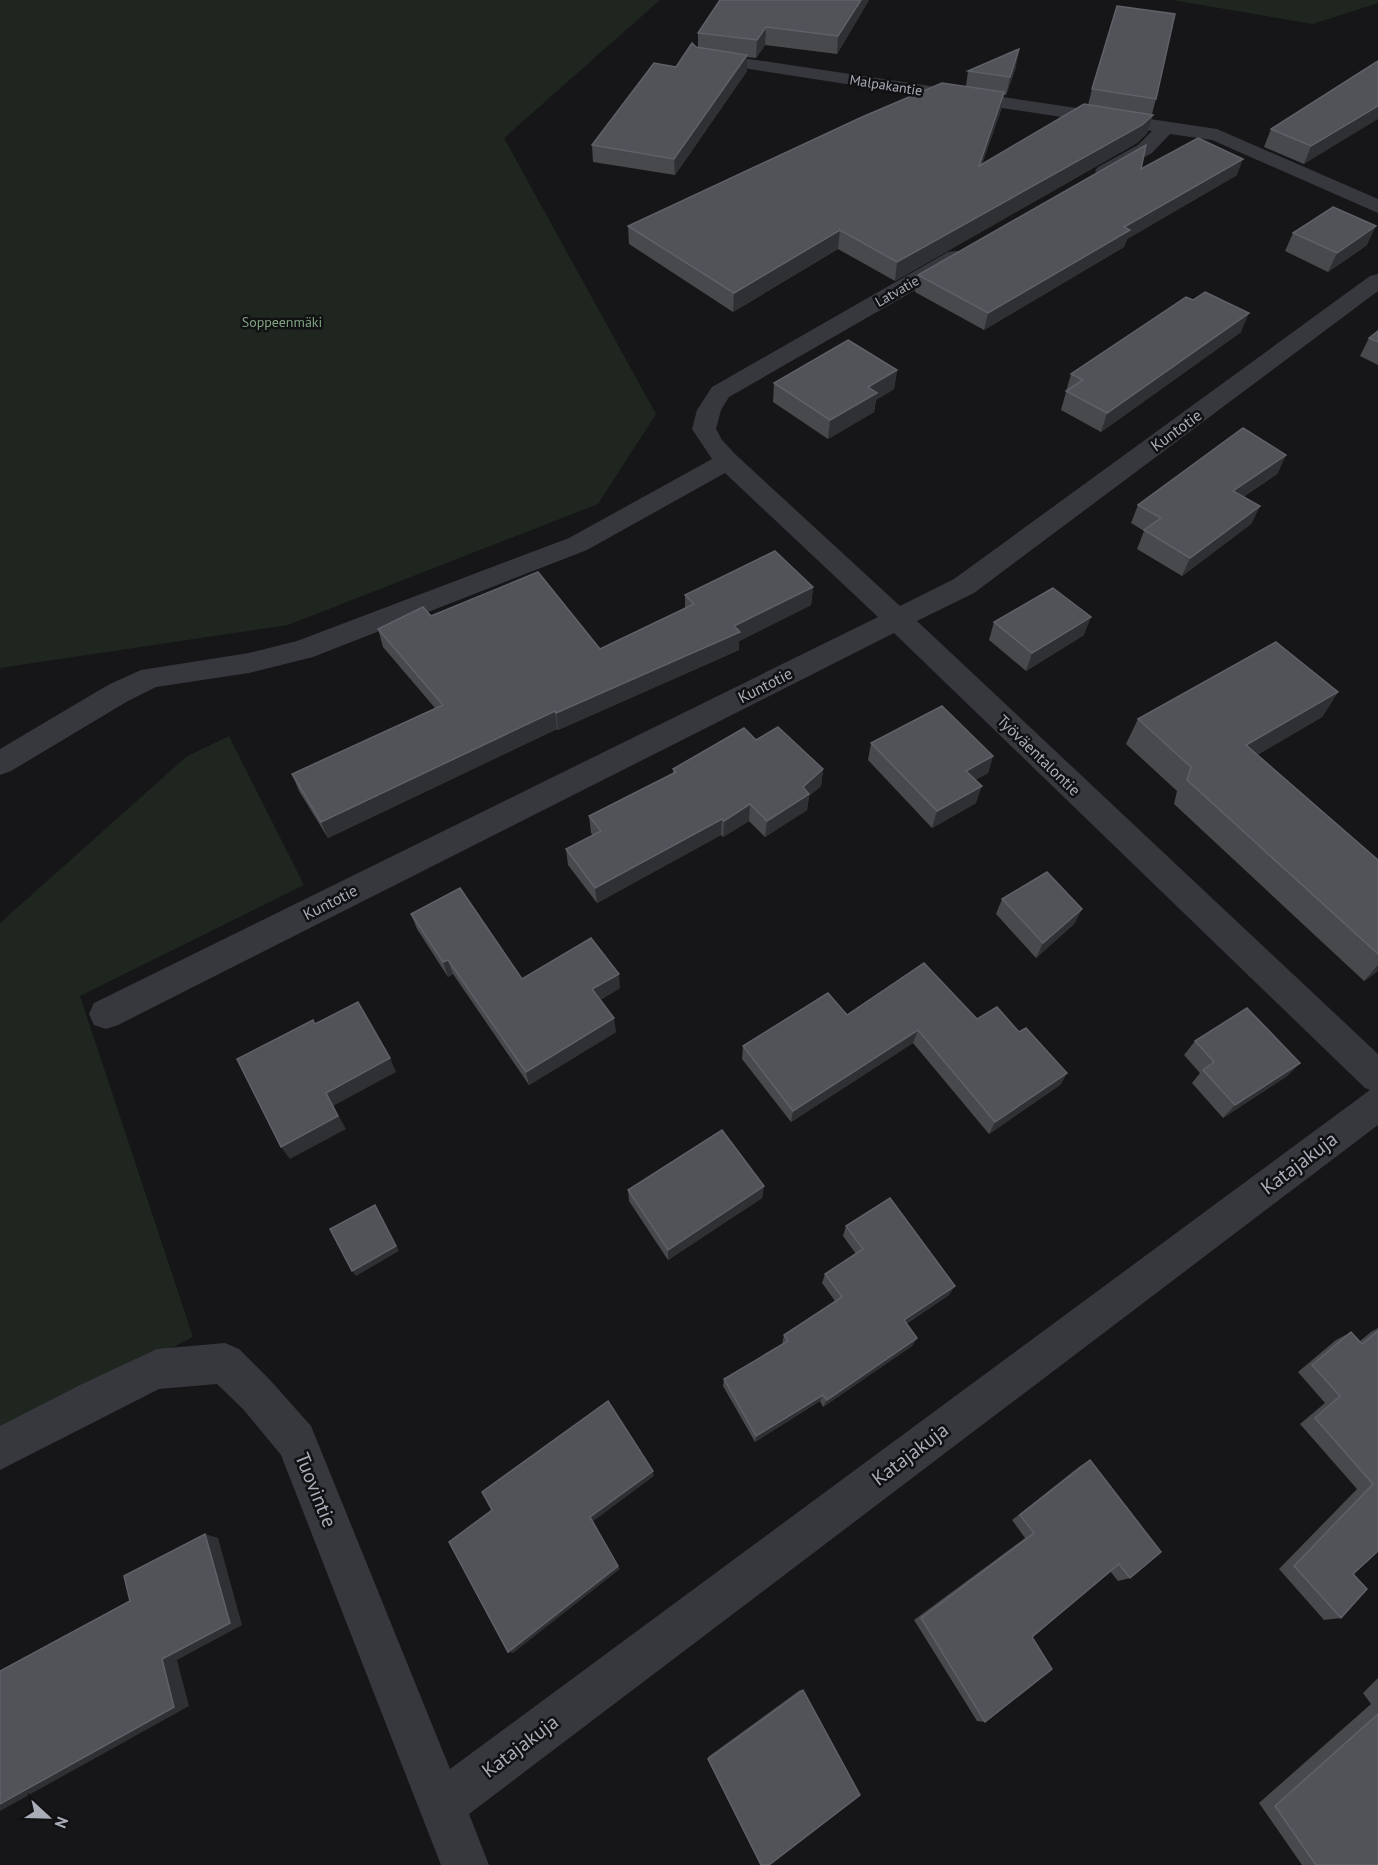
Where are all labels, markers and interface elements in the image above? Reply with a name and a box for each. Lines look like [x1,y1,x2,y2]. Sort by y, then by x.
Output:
street label: Malpakantie [848,70,924,100]
street label: Latvatie [872,271,922,311]
park label: Soppeenmäki [242,313,322,331]
street label: Kuntotie [1147,405,1205,455]
street label: Kuntotie [734,663,796,707]
street label: Työväentalontie [993,710,1085,800]
street label: Kuntotie [299,880,361,924]
street label: Katajakuja [1256,1126,1342,1200]
street label: Katajakuja [867,1417,953,1491]
street label: Tuovintie [289,1449,343,1531]
street label: Katajakuja [477,1709,563,1783]
north arrow [18,1787,78,1847]
text: N [51,1814,73,1831]

